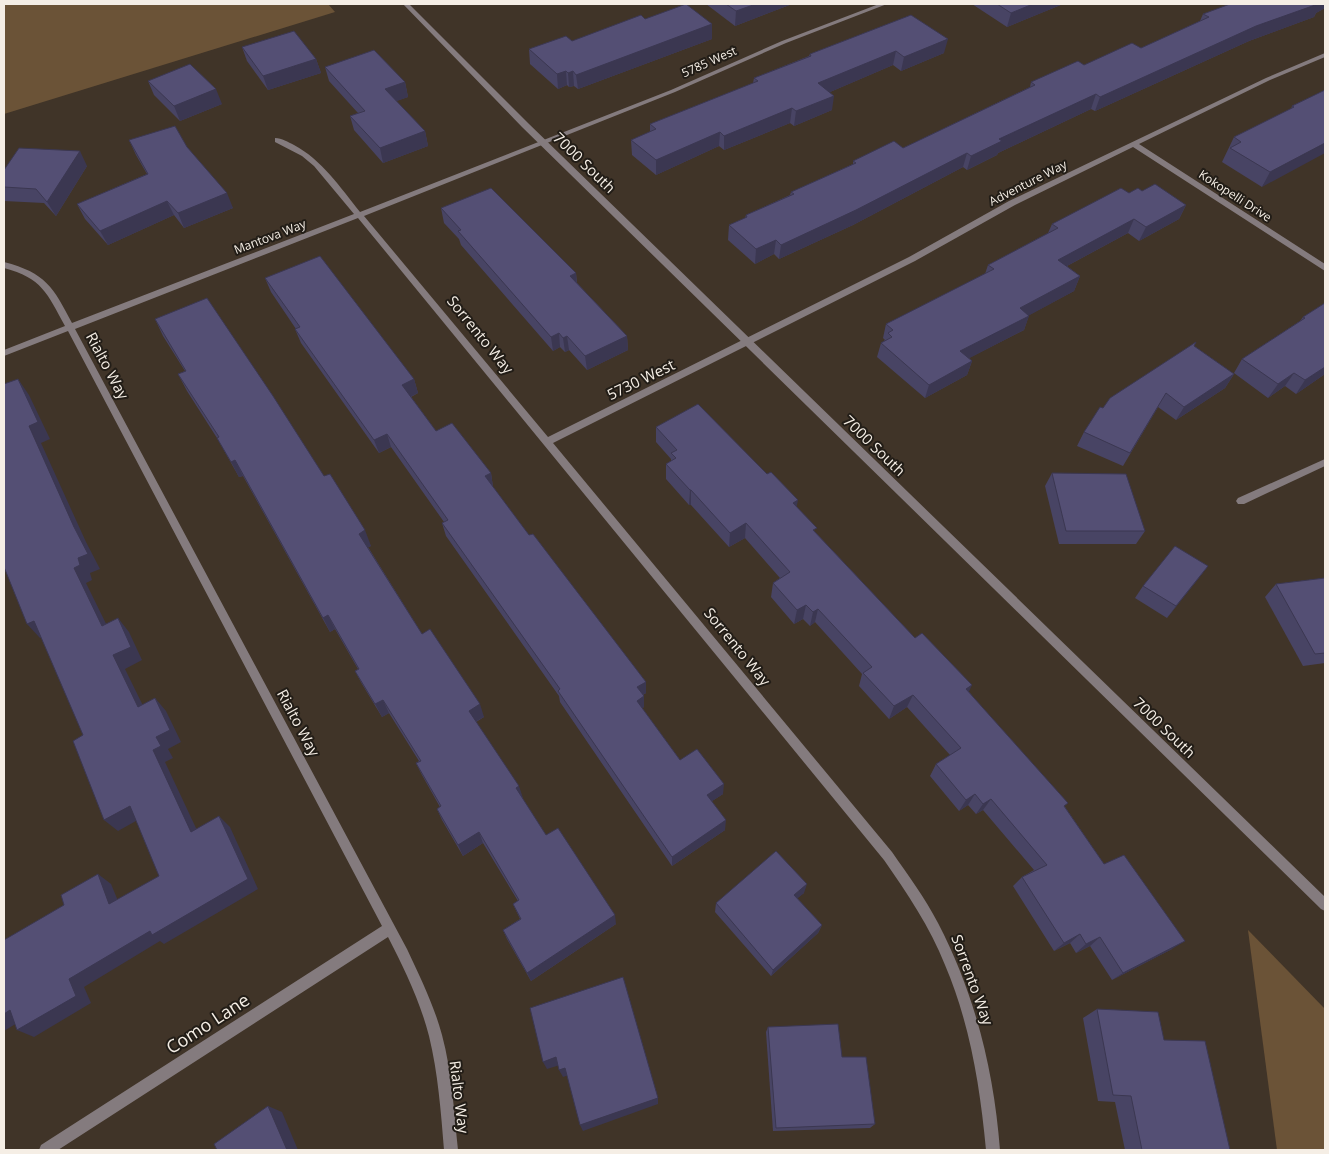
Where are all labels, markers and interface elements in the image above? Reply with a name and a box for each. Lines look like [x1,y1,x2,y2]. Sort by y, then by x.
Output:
street label: 5785 West [679,42,739,81]
street label: 7000 South [549,128,620,197]
street label: Adventure Way [986,155,1070,209]
street label: Kokopelli Drive [1196,166,1275,226]
street label: Mantova Way [231,215,309,258]
street label: Sorrento Way [443,291,519,378]
street label: Rialto Way [82,329,134,403]
street label: 5730 West [603,354,678,404]
street label: 7000 South [839,411,910,480]
street label: Sorrento Way [700,603,776,690]
street label: Rialto Way [273,686,325,760]
street label: 7000 South [1129,693,1200,762]
street label: Sorrento Way [947,932,999,1028]
street label: Como Lane [161,987,254,1059]
street label: Rialto Way [446,1059,474,1135]

